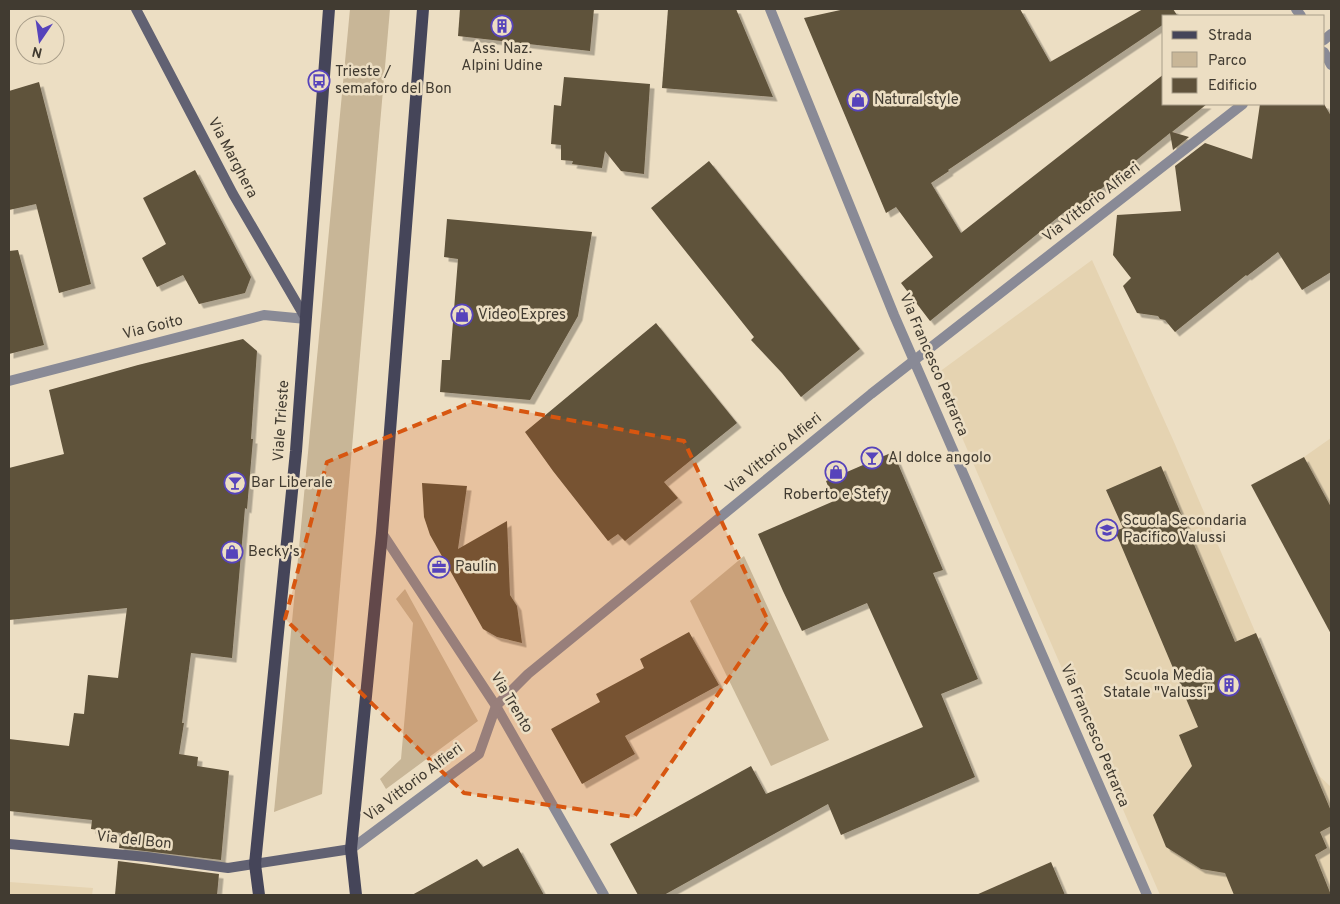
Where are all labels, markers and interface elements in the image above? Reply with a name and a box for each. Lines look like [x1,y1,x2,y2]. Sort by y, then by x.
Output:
building icon: Ass. Naz. Alpini Udine [490,14,514,38]
north arrow [15,15,65,65]
legend [1162,15,1325,105]
text: Strada [1208,27,1252,46]
place label: Ass. Naz. Alpini Udine [461,40,543,76]
text: N [31,42,44,61]
text: Parco [1208,52,1247,71]
place label: Trieste / semaforo del Bon [335,63,452,99]
bus stop icon: Trieste / semaforo del Bon [307,69,331,93]
text: Edificio [1208,77,1257,96]
shop icon: Natural style [846,88,870,112]
place label: Natural style [874,91,959,110]
street label: Via Marghera [203,114,261,202]
street label: Via Vittorio Alfieri [1039,159,1145,247]
street label: Via Francesco Petrarca [894,291,972,439]
shop icon: Video Expres [450,303,474,327]
place label: Video Expres [478,306,566,325]
street label: Via Goito [121,311,185,345]
street label: Viale Trieste [270,380,294,462]
street label: Via Vittorio Alfieri [722,409,826,499]
bar icon: Al dolce angolo [860,446,884,470]
place label: Al dolce angolo [888,449,991,468]
shop icon: Roberto e Stefy [824,460,848,484]
bar icon: Bar Liberale [223,471,247,495]
place label: Bar Liberale [251,474,333,493]
place label: Roberto e Stefy [783,486,889,505]
place label: Scuola Secondaria Pacifico Valussi [1123,512,1247,548]
school or university icon: Scuola Secondaria Pacifico Valussi [1095,518,1119,542]
shop icon: Becky's [220,540,244,564]
place label: Becky's [248,543,300,562]
office icon: Paulin [427,555,451,579]
place label: Paulin [455,558,497,577]
street label: Via Francesco Petrarca [1055,662,1133,810]
place label: Scuola Media Statale "Valussi" [1103,667,1213,703]
street label: Via Trento [485,669,537,737]
building icon: Scuola Media Statale "Valussi" [1217,673,1241,697]
street label: Via Vittorio Alfieri [361,740,467,826]
street label: Via del Bon [95,828,173,854]

